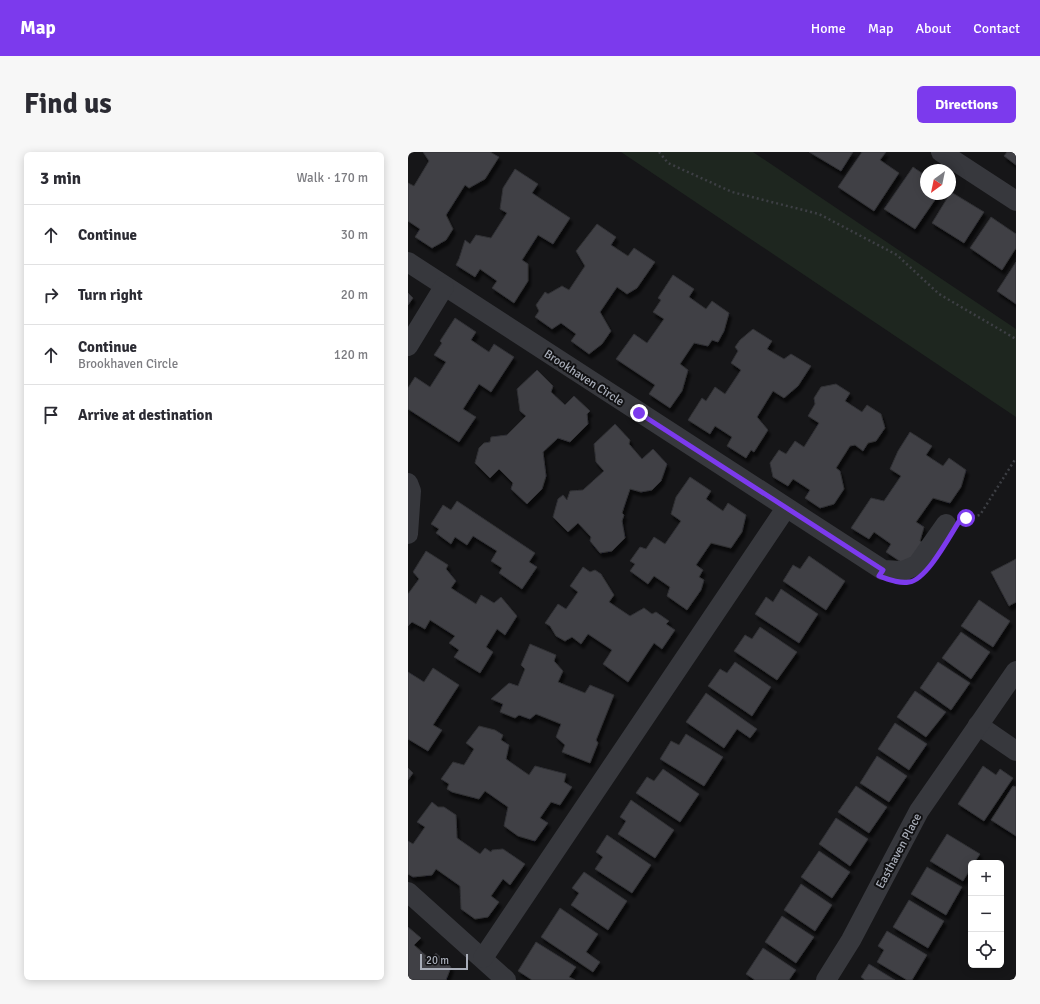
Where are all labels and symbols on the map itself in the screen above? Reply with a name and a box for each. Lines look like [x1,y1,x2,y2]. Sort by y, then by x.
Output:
north arrow [920,164,956,200]
street label: Brookhaven Circle [541,347,627,409]
route end [630,404,648,422]
route start [957,509,975,527]
street label: Easthaven Place [873,811,925,891]
scale bar [420,952,468,971]

